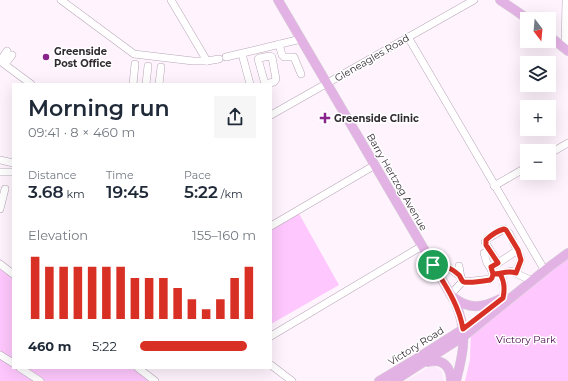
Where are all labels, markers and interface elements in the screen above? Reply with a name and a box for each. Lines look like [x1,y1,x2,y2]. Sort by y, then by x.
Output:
north arrow [520,12,556,48]
map controls [520,12,556,180]
street label: Gleneagles Road [332,31,412,85]
place label: Greenside Post Office [54,45,112,70]
marker: Greenside Post Office [41,52,51,62]
button: layers [520,56,556,92]
text: Morning run [28,95,169,122]
button: share [214,96,256,138]
button: + [520,100,556,136]
marker: Greenside Clinic [319,112,331,124]
place label: Greenside Clinic [334,112,419,125]
text: 09:41 · 8 × 460 m [28,124,135,140]
street label: Barry Hertzog Avenue [364,131,430,233]
button: − [520,144,556,180]
text: Distance [28,168,76,182]
text: Time [106,168,134,182]
text: Pace [184,168,211,182]
text: 3.68 [28,182,64,202]
text: 19:45 [106,182,149,202]
text: 5:22 [184,182,218,202]
text: km [64,187,85,201]
text: /km [218,187,243,201]
text: Elevation [28,227,88,243]
text: 155–160 m [192,227,256,243]
pin [416,248,450,282]
icon: arrive [422,254,444,276]
street label: Victory Road [386,324,446,368]
park label: Victory Park [496,333,556,346]
text: 460 m [28,338,71,354]
text: 5:22 [92,338,117,354]

